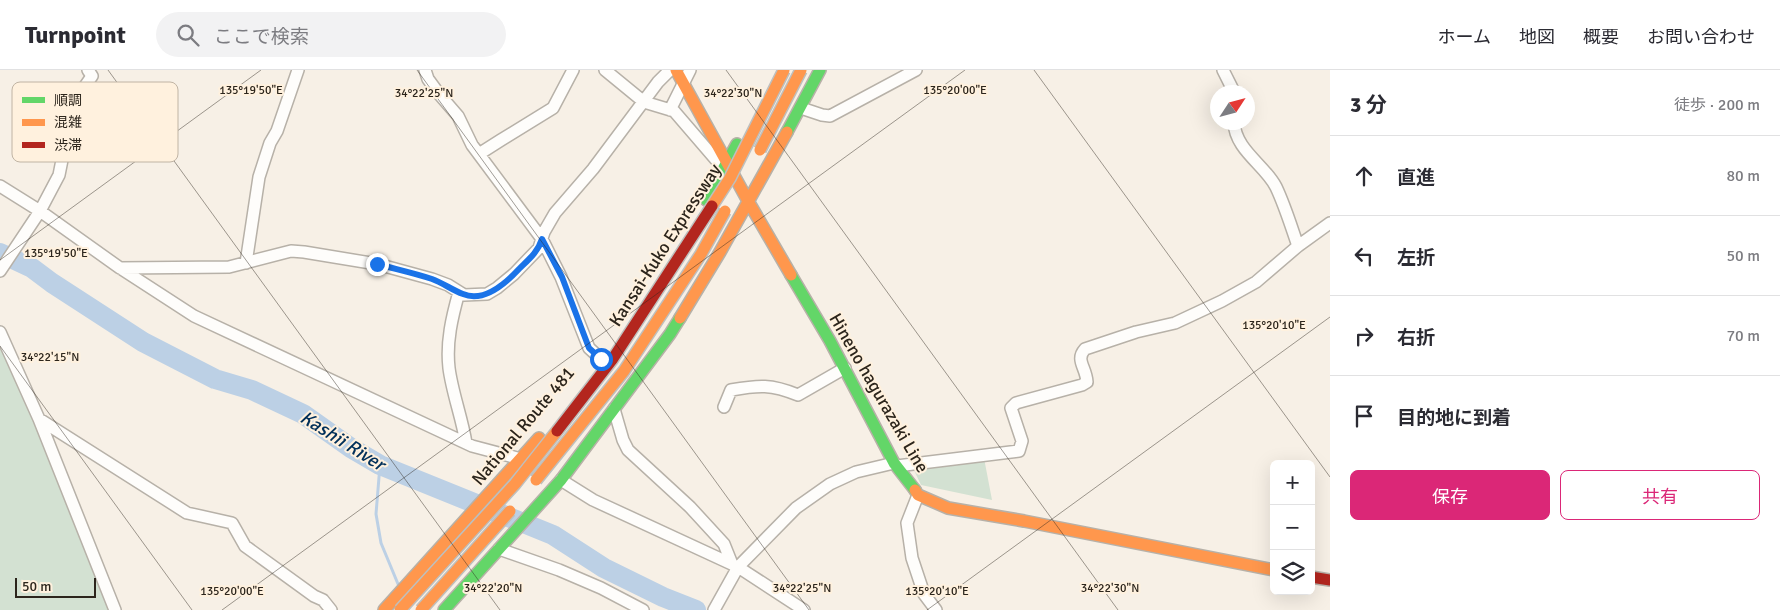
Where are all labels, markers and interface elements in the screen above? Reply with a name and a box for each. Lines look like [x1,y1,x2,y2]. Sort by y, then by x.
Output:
search box [156,12,506,57]
text: Turnpoint [25,20,126,50]
icon: search [174,21,202,49]
text: ここで検索 [214,25,309,49]
text: ホーム [1438,26,1491,48]
text: 地図 [1519,26,1555,48]
text: 概要 [1583,26,1619,48]
text: お問い合わせ [1647,26,1755,48]
legend [12,82,178,162]
text: 135°19'50"E [219,83,283,98]
text: 135°20'00"E [923,83,987,98]
north arrow [1210,85,1255,130]
text: 34°22'25"N [395,86,453,101]
text: 34°22'30"N [704,86,762,101]
text: 順調 [54,92,82,109]
text: 3 分 [1350,92,1387,118]
text: 徒歩 · 200 m [1674,95,1760,115]
text: 混雑 [54,114,82,131]
text: 渋滞 [54,137,82,154]
street label: Kansai-Kuko Expressway [604,159,726,330]
icon: ahead [1350,162,1378,190]
text: 直進 [1397,166,1435,190]
text: 80 m [1726,166,1760,186]
icon: left [1350,242,1378,270]
text: 135°19'50"E [24,246,88,261]
text: 左折 [1397,246,1435,270]
text: 50 m [1726,246,1760,266]
route end [366,253,389,276]
street label: Hineno hagurazaki Line [824,309,934,477]
text: 135°20'10"E [1242,318,1306,333]
icon: right [1350,322,1378,350]
text: 右折 [1397,326,1435,350]
text: 70 m [1726,326,1760,346]
route start [590,348,613,371]
text: 34°22'15"N [21,350,79,365]
street label: National Route 481 [467,362,579,490]
icon: arrive [1350,402,1378,430]
water label: Kashii River [296,405,392,478]
text: 目的地に到着 [1397,406,1511,430]
map controls [1270,460,1315,595]
button: + [1270,460,1315,505]
button: 保存 [1350,470,1550,520]
button: 共有 [1560,470,1760,520]
button: − [1270,505,1315,550]
button: layers [1270,550,1315,595]
scale bar [15,575,96,598]
text: 50 m [22,578,51,595]
text: 34°22'20"N [464,581,522,596]
text: 34°22'25"N [773,581,831,596]
text: 34°22'30"N [1081,581,1139,596]
text: 135°20'00"E [200,584,264,599]
text: 135°20'10"E [905,584,969,599]

